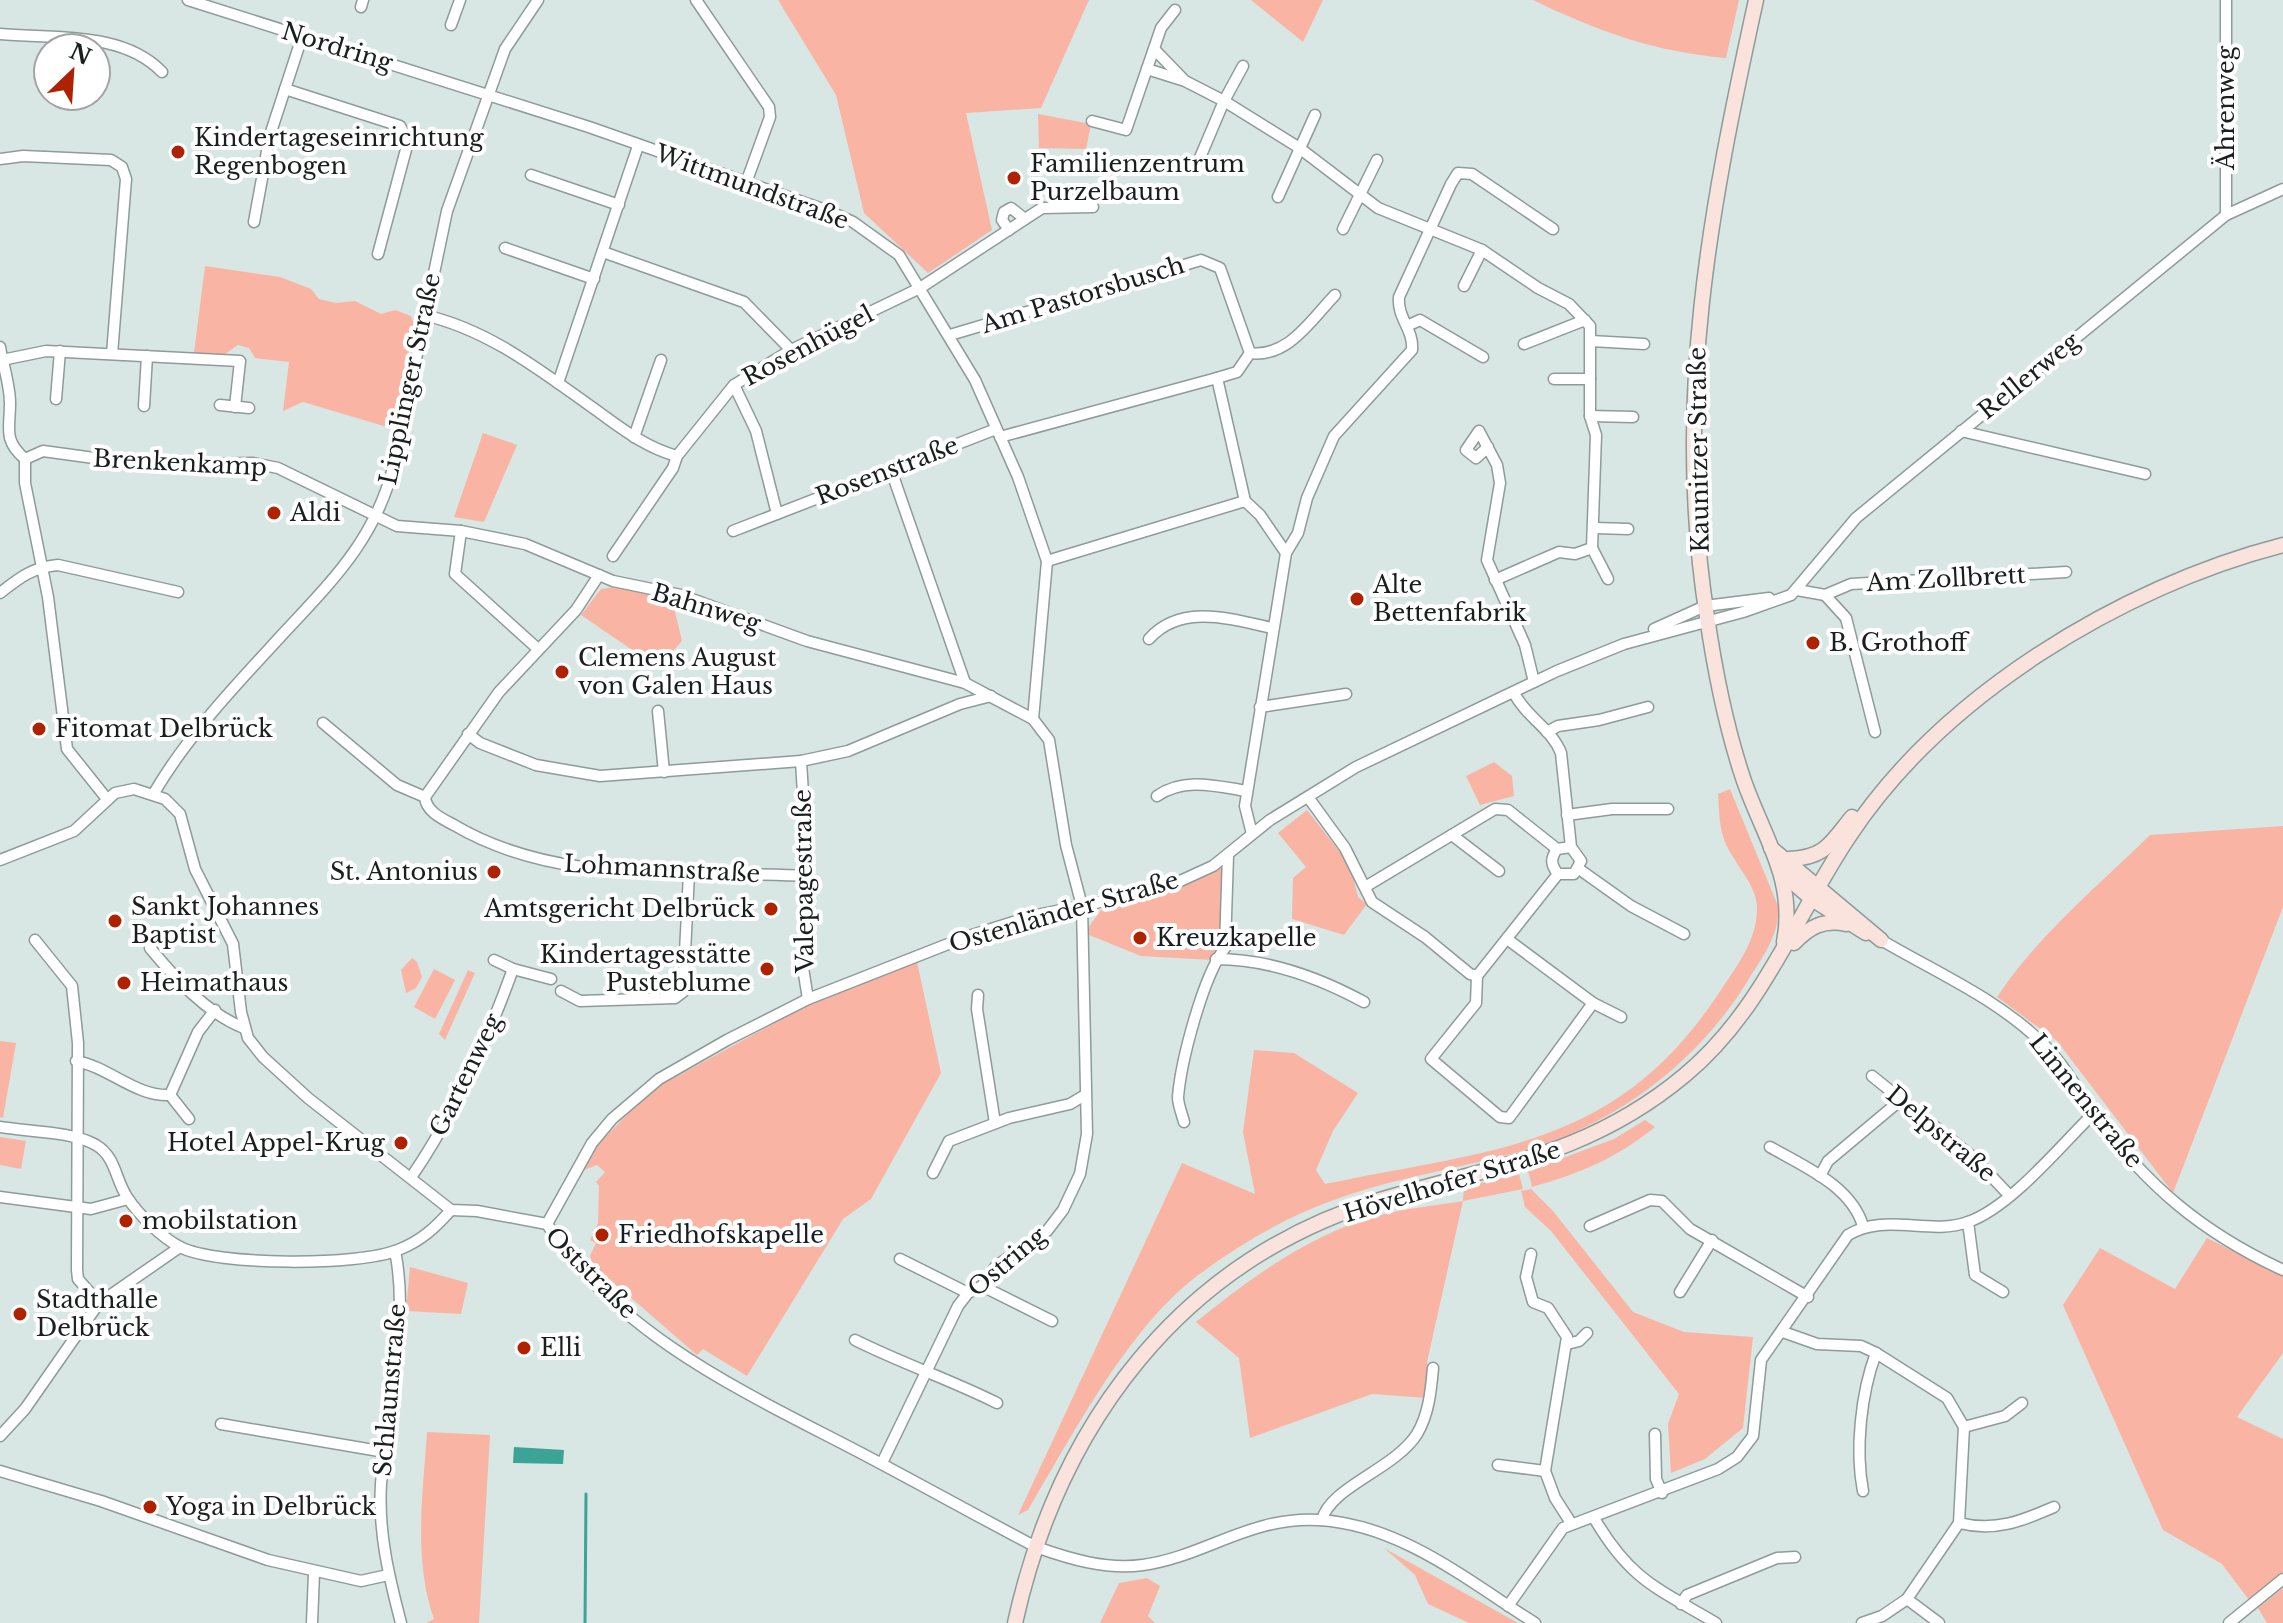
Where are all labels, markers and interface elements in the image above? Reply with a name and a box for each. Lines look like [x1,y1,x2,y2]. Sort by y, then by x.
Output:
street label: Nordring [278,16,397,77]
north arrow [32,32,112,112]
text: N [65,38,96,71]
street label: Ährenweg [2211,45,2240,171]
place label: Kindertageseinrichtung Regenbogen [194,123,484,180]
street label: Wittmundstraße [651,138,853,235]
marker: Kindertageseinrichtung Regenbogen [169,143,187,161]
place label: Familienzentrum Purzelbaum [1030,149,1245,206]
marker: Familienzentrum Purzelbaum [1005,169,1023,187]
street label: Am Pastorsbusch [977,250,1188,339]
street label: Lipplinger Straße [373,270,446,487]
street label: Rosenhügel [737,299,878,392]
street label: Rellerweg [1972,326,2085,425]
street label: Kaunitzer Straße [1682,347,1715,553]
street label: Rosenstraße [811,430,962,511]
street label: Brenkenkamp [92,443,268,482]
place label: Aldi [289,498,341,527]
marker: Aldi [265,504,283,522]
street label: Am Zollbrett [1864,560,2026,597]
place label: Alte Bettenfabrik [1372,570,1527,627]
street label: Bahnweg [648,577,765,638]
marker: Alte Bettenfabrik [1348,590,1366,608]
place label: B. Grothoff [1829,628,1970,657]
marker: B. Grothoff [1804,634,1822,652]
place label: Clemens August von Galen Haus [578,643,776,700]
marker: Clemens August von Galen Haus [553,663,571,681]
place label: Fitomat Delbrück [55,714,273,743]
marker: Fitomat Delbrück [30,720,48,738]
street label: Valepagestraße [787,789,820,974]
street label: Lohmannstraße [563,849,761,888]
place label: St. Antonius [330,857,478,886]
marker: St. Antonius [485,863,503,881]
street label: Ostenländer Straße [946,865,1182,958]
place label: Sankt Johannes Baptist [131,892,319,949]
place label: Amtsgericht Delbrück [483,894,755,923]
marker: Amtsgericht Delbrück [762,900,780,918]
marker: Sankt Johannes Baptist [106,912,124,930]
place label: Kreuzkapelle [1156,923,1317,952]
marker: Kreuzkapelle [1131,929,1149,947]
place label: Kindertagesstätte Pusteblume [540,940,751,997]
marker: Kindertagesstätte Pusteblume [758,960,776,978]
place label: Heimathaus [140,968,288,997]
marker: Heimathaus [115,974,133,992]
street label: Gartenweg [423,1008,508,1141]
street label: Linnenstraße [2024,1028,2149,1173]
street label: Delpstraße [1881,1079,2002,1188]
place label: Hotel Appel-Krug [167,1128,386,1157]
marker: Hotel Appel-Krug [392,1134,410,1152]
street label: Hövelhofer Straße [1340,1135,1564,1228]
place label: mobilstation [142,1206,298,1235]
marker: mobilstation [117,1212,135,1230]
place label: Friedhofskapelle [618,1220,824,1249]
street label: Ostring [962,1220,1052,1303]
street label: Oststraße [540,1221,643,1324]
marker: Friedhofskapelle [593,1226,611,1244]
place label: Stadthalle Delbrück [36,1285,158,1342]
street label: Schlaunstraße [367,1302,412,1478]
marker: Stadthalle Delbrück [11,1305,29,1323]
place label: Elli [540,1333,581,1362]
marker: Elli [515,1339,533,1357]
place label: Yoga in Delbrück [165,1492,377,1521]
marker: Yoga in Delbrück [141,1498,159,1516]

